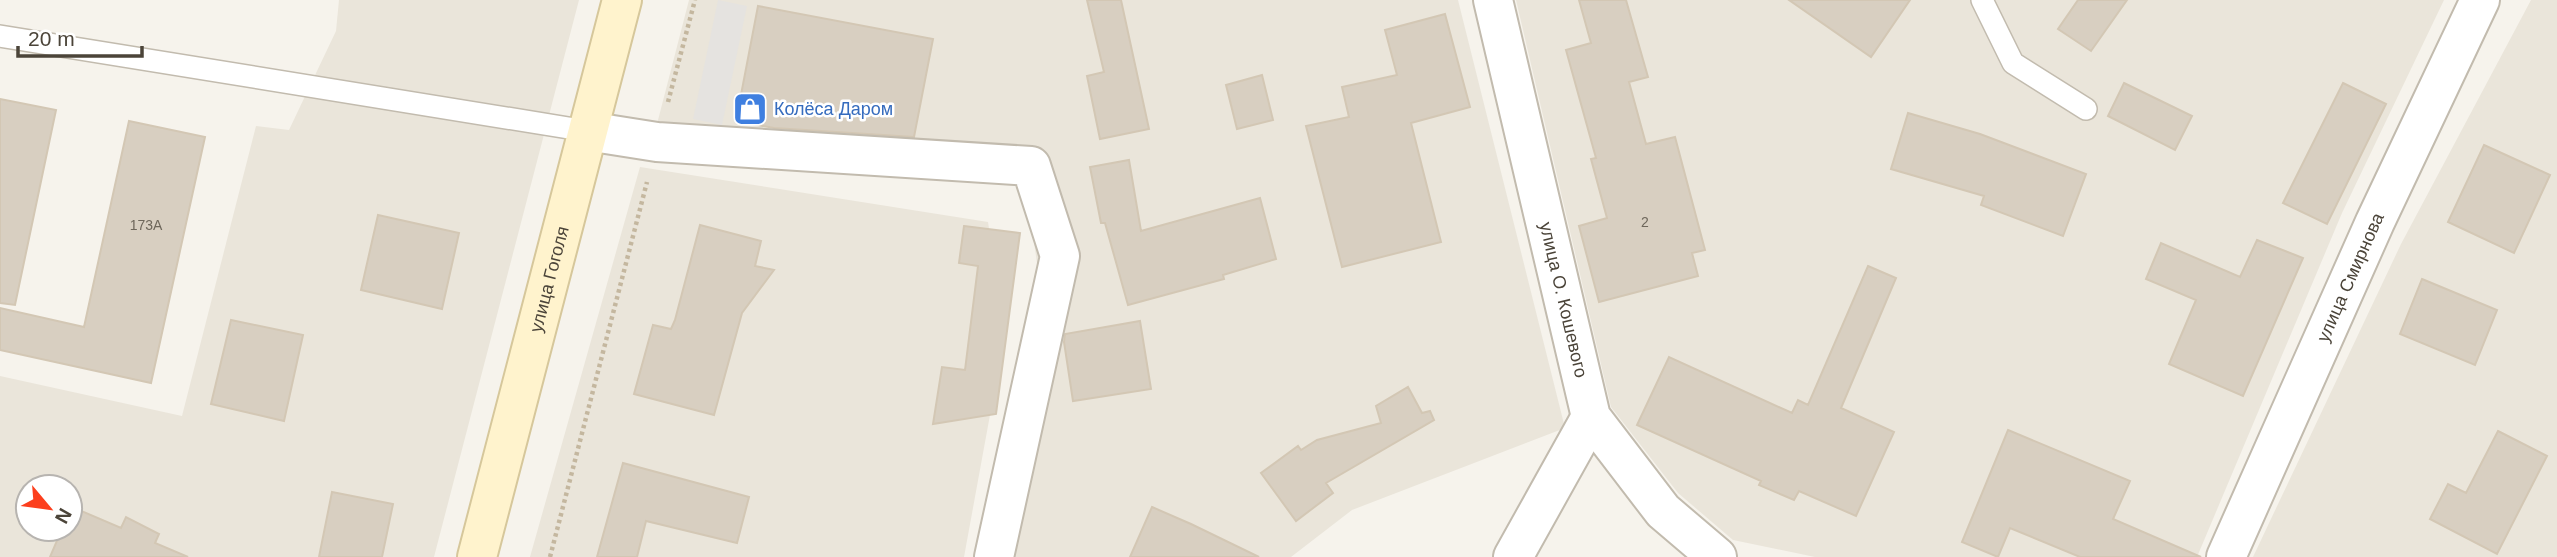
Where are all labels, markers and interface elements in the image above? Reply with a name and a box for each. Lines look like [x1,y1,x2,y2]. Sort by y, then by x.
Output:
scale bar [18,14,142,58]
text: 20 m [28,27,75,50]
shop icon: Колёса Даром [731,90,769,128]
place label: Колёса Даром [774,99,893,119]
street label: улица Смирнова [2313,209,2388,345]
house number: 2 [1641,214,1649,230]
house number: 173А [130,217,163,233]
street label: улица О. Кошевого [1536,220,1591,380]
street label: улица Гоголя [526,224,573,335]
north arrow [14,473,84,543]
text: N [51,505,76,527]

